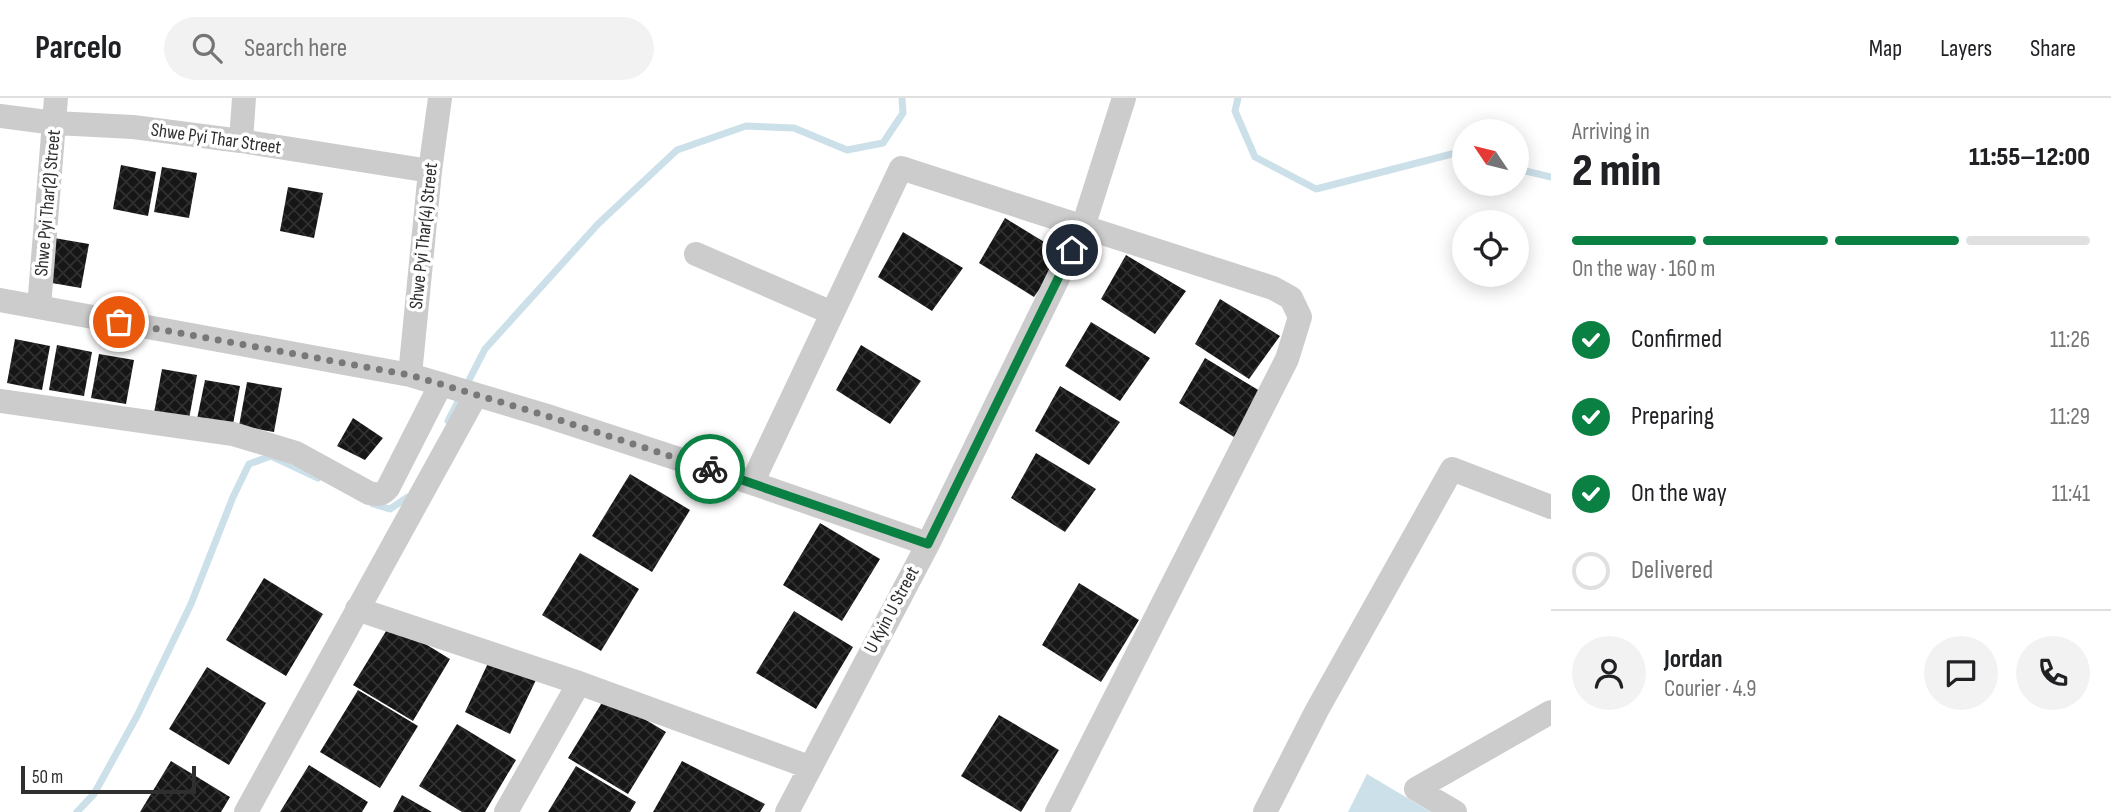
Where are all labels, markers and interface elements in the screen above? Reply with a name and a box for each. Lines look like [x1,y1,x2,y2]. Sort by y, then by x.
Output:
search box [164,17,654,80]
text: Parcelo [35,28,122,68]
icon: search [188,29,226,67]
text: Search here [244,33,347,64]
text: Map [1869,34,1902,63]
text: Layers [1940,34,1992,63]
text: Share [2030,34,2076,63]
street label: Shwe Pyi Thar Street [149,118,283,160]
text: Arriving in [1572,118,1650,146]
north arrow [1452,119,1530,196]
map controls [1452,119,1529,287]
street label: Shwe Pyi Thar(2) Street [30,128,66,277]
text: 11:55–12:00 [1969,142,2090,173]
text: 2 min [1572,144,1661,199]
street label: Shwe Pyi Thar(4) Street [405,161,443,310]
button: locate [1452,210,1529,287]
pin [1042,220,1102,280]
icon: home [1053,231,1091,269]
text: On the way · 160 m [1572,255,1715,283]
pin [89,292,149,352]
icon: bag [100,303,138,341]
icon: check [1572,321,1610,359]
text: Confirmed [1631,324,1722,355]
text: 11:26 [2050,326,2090,354]
icon: check [1572,398,1610,436]
text: Preparing [1631,401,1714,432]
text: 11:29 [2050,403,2090,431]
courier [675,434,745,504]
icon: bike [691,450,729,488]
icon: check [1572,475,1610,513]
text: On the way [1631,478,1727,509]
text: 11:41 [2052,480,2090,508]
text: Delivered [1631,555,1713,586]
street label: U Kyin U Street [860,562,925,657]
button: person [1572,636,1646,710]
button: chat [1924,636,1998,710]
button: phone [2016,636,2090,710]
text: Jordan [1664,644,1722,675]
text: Courier · 4.9 [1664,675,1756,703]
scale bar [21,763,196,795]
text: 50 m [32,766,63,789]

